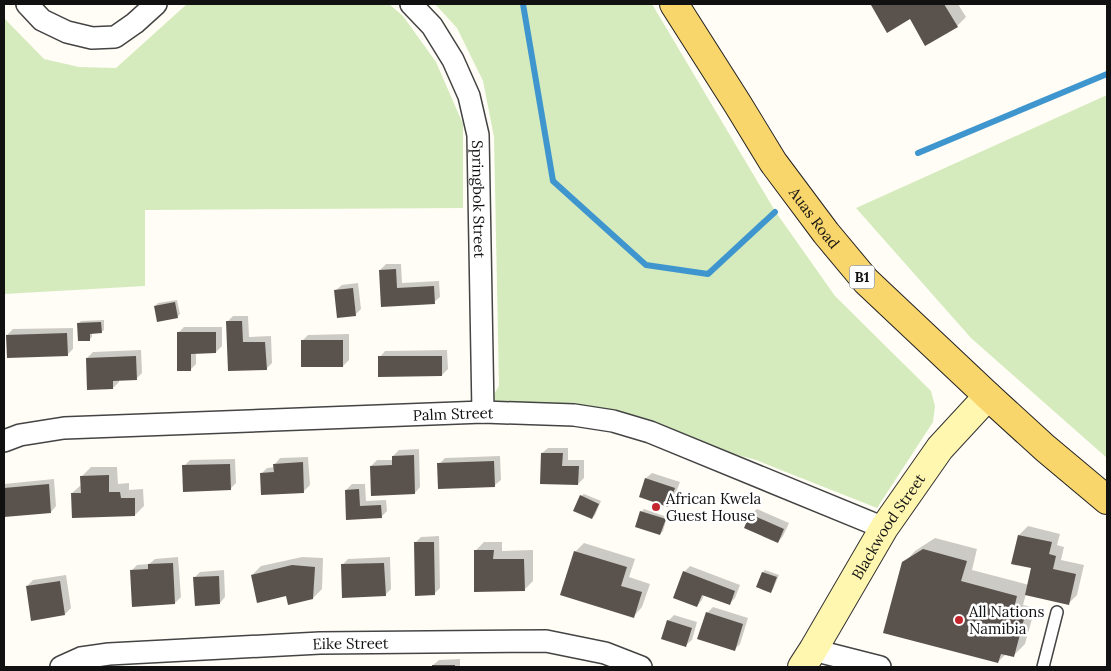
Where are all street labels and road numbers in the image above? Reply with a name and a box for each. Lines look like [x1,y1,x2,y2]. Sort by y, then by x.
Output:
street label: Springbok Street [469,140,490,259]
street label: Auas Road [785,182,844,252]
road number: B1 [850,266,874,288]
street label: Palm Street [412,402,494,424]
street label: Blackwood Street [847,469,929,582]
street label: Eike Street [312,633,389,653]

